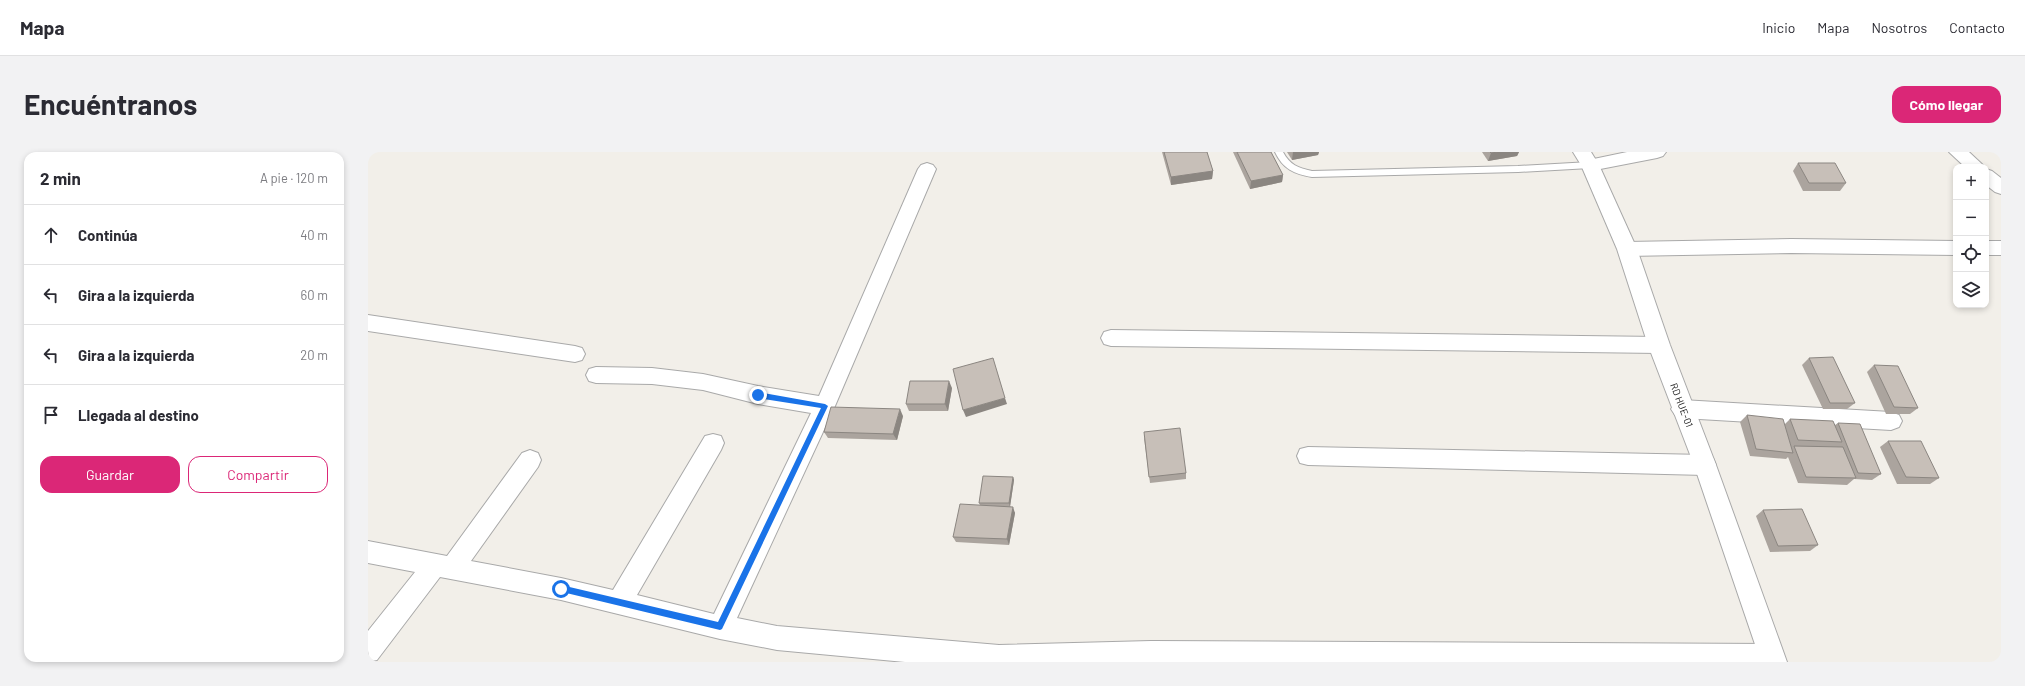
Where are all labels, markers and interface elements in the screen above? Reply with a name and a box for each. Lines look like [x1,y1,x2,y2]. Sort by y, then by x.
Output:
text: Mapa [20,16,64,39]
text: Inicio [1762,19,1795,36]
text: Mapa [1817,19,1849,36]
text: Nosotros [1871,19,1927,36]
text: Contacto [1949,19,2005,36]
button: Cómo llegar [1892,86,2001,123]
text: Encuéntranos [24,87,197,121]
map controls [1953,164,1989,308]
button: + [1953,164,1989,200]
text: 2 min [40,168,81,188]
text: A pie · 120 m [260,170,328,186]
button: − [1953,200,1989,236]
icon: ahead [40,224,62,246]
text: Continúa [78,226,138,244]
text: 40 m [300,227,328,243]
button: locate [1953,236,1989,272]
button: layers [1953,272,1989,308]
icon: left [40,284,62,306]
text: Gira a la izquierda [78,286,194,304]
text: 60 m [301,287,328,303]
icon: left [40,344,62,366]
text: Gira a la izquierda [78,346,194,364]
text: 20 m [300,347,328,363]
street label: RD HUE-01 [1668,381,1696,429]
route end [749,386,767,404]
icon: arrive [40,404,62,426]
text: Llegada al destino [78,406,199,424]
button: Guardar [40,456,180,493]
button: Compartir [188,456,328,493]
route start [552,580,570,598]

